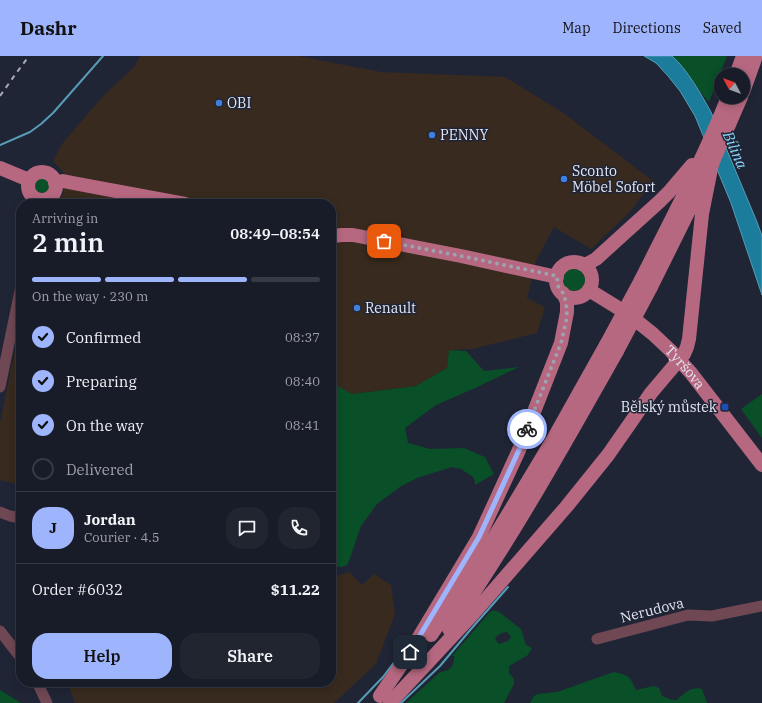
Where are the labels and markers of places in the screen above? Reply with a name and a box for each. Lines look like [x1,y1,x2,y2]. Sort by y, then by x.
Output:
place label: OBI [227,94,251,112]
marker: OBI [214,98,224,108]
place label: PENNY [440,126,489,144]
marker: PENNY [427,130,437,140]
place label: Sconto Möbel Sofort [572,162,656,196]
marker: Sconto Möbel Sofort [559,174,569,184]
pin [367,224,401,258]
place label: Renault [365,299,416,317]
marker: Renault [352,303,362,313]
place label: Bělský můstek [621,398,718,416]
marker: Bělský můstek [720,402,730,412]
pin [393,635,427,669]

